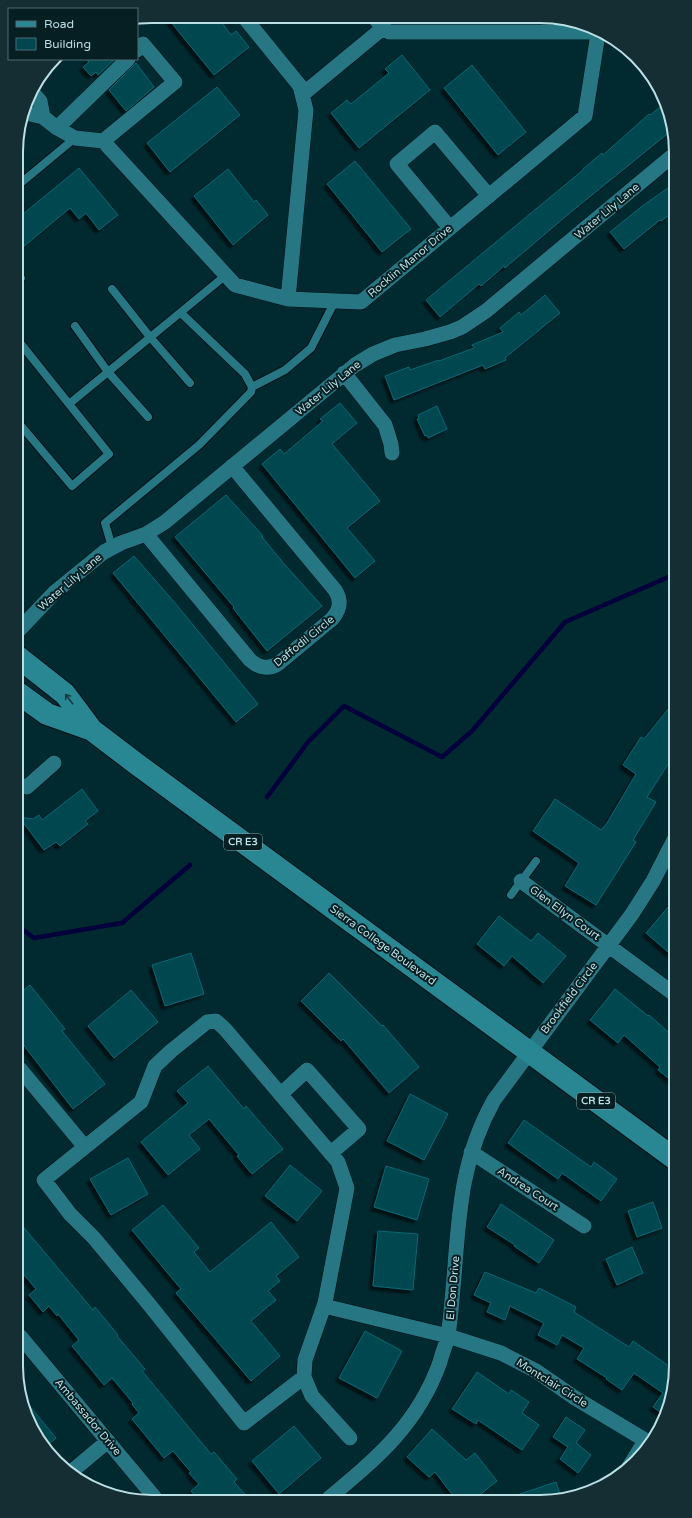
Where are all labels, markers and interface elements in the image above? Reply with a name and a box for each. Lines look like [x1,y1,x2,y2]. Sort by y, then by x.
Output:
legend [8,8,138,60]
text: Road [44,17,74,31]
text: Building [44,37,91,51]
street label: Water Lily Lane [572,180,642,242]
street label: Rocklin Manor Drive [365,222,455,300]
street label: Water Lily Lane [293,358,363,418]
street label: Water Lily Lane [35,551,105,613]
street label: Daffodil Circle [271,613,337,669]
one-way arrow [65,694,73,705]
road number: CR E3 [224,834,262,850]
street label: Glen Ellyn Court [527,883,603,943]
street label: Sierra College Boulevard [327,902,439,988]
street label: Brookfield Circle [538,960,600,1036]
road number: CR E3 [577,1093,615,1109]
street label: Andrea Court [495,1164,561,1214]
street label: El Don Drive [444,1256,462,1320]
street label: Montclair Circle [514,1356,590,1410]
street label: Ambassador Drive [52,1376,124,1458]

